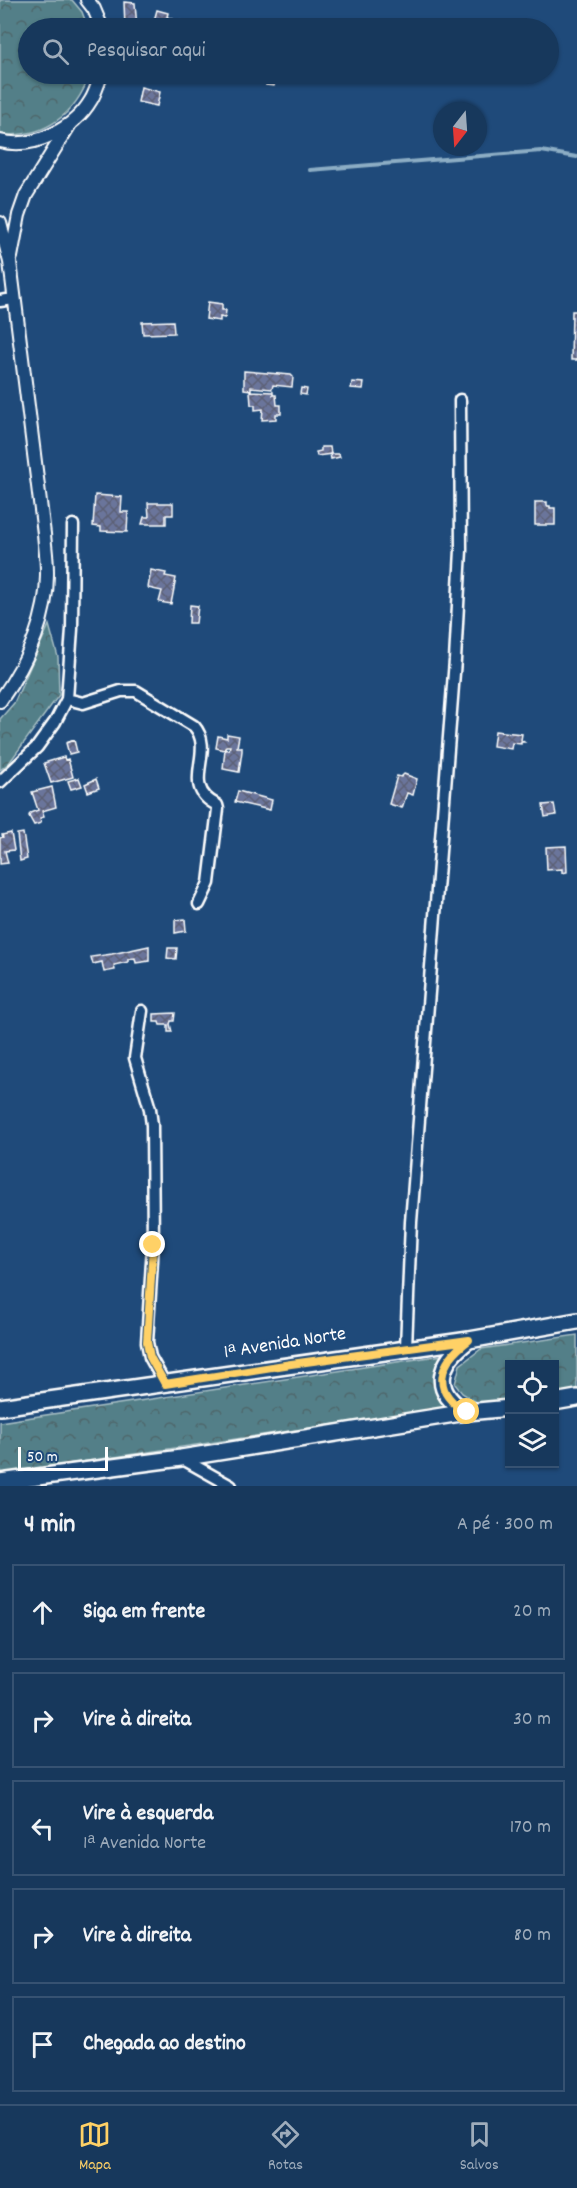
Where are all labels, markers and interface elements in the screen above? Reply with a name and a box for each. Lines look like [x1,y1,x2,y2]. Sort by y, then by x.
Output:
search box [18,18,559,84]
icon: search [39,35,72,68]
text: Pesquisar aqui [87,36,206,67]
north arrow [433,102,487,156]
route end [139,1231,165,1257]
street label: 1ᵃ Avenida Norte [222,1321,348,1367]
map controls [505,1360,559,1468]
button: locate [505,1360,559,1414]
route start [453,1398,479,1424]
button: layers [505,1414,559,1468]
scale bar [18,1444,108,1472]
text: 50 m [27,1446,58,1469]
text: 4 min [24,1507,75,1544]
text: A pé · 300 m [457,1511,553,1539]
icon: ahead [26,1596,59,1629]
text: Siga em frente [83,1597,205,1628]
text: 20 m [513,1598,551,1626]
icon: right [26,1704,59,1737]
text: Vire à direita [83,1705,191,1736]
text: 30 m [513,1706,551,1734]
text: Vire à esquerda [83,1799,213,1830]
icon: left [26,1812,59,1845]
text: 170 m [510,1814,551,1842]
text: 1ᵃ Avenida Norte [83,1830,206,1858]
icon: right [26,1920,59,1953]
text: Vire à direita [83,1921,191,1952]
text: 80 m [514,1922,551,1950]
icon: arrive [26,2028,59,2061]
text: Chegada ao destino [83,2029,246,2060]
tab: Mapa [78,2118,111,2177]
tab: Rotas [268,2118,303,2177]
tab: Salvos [460,2118,499,2177]

